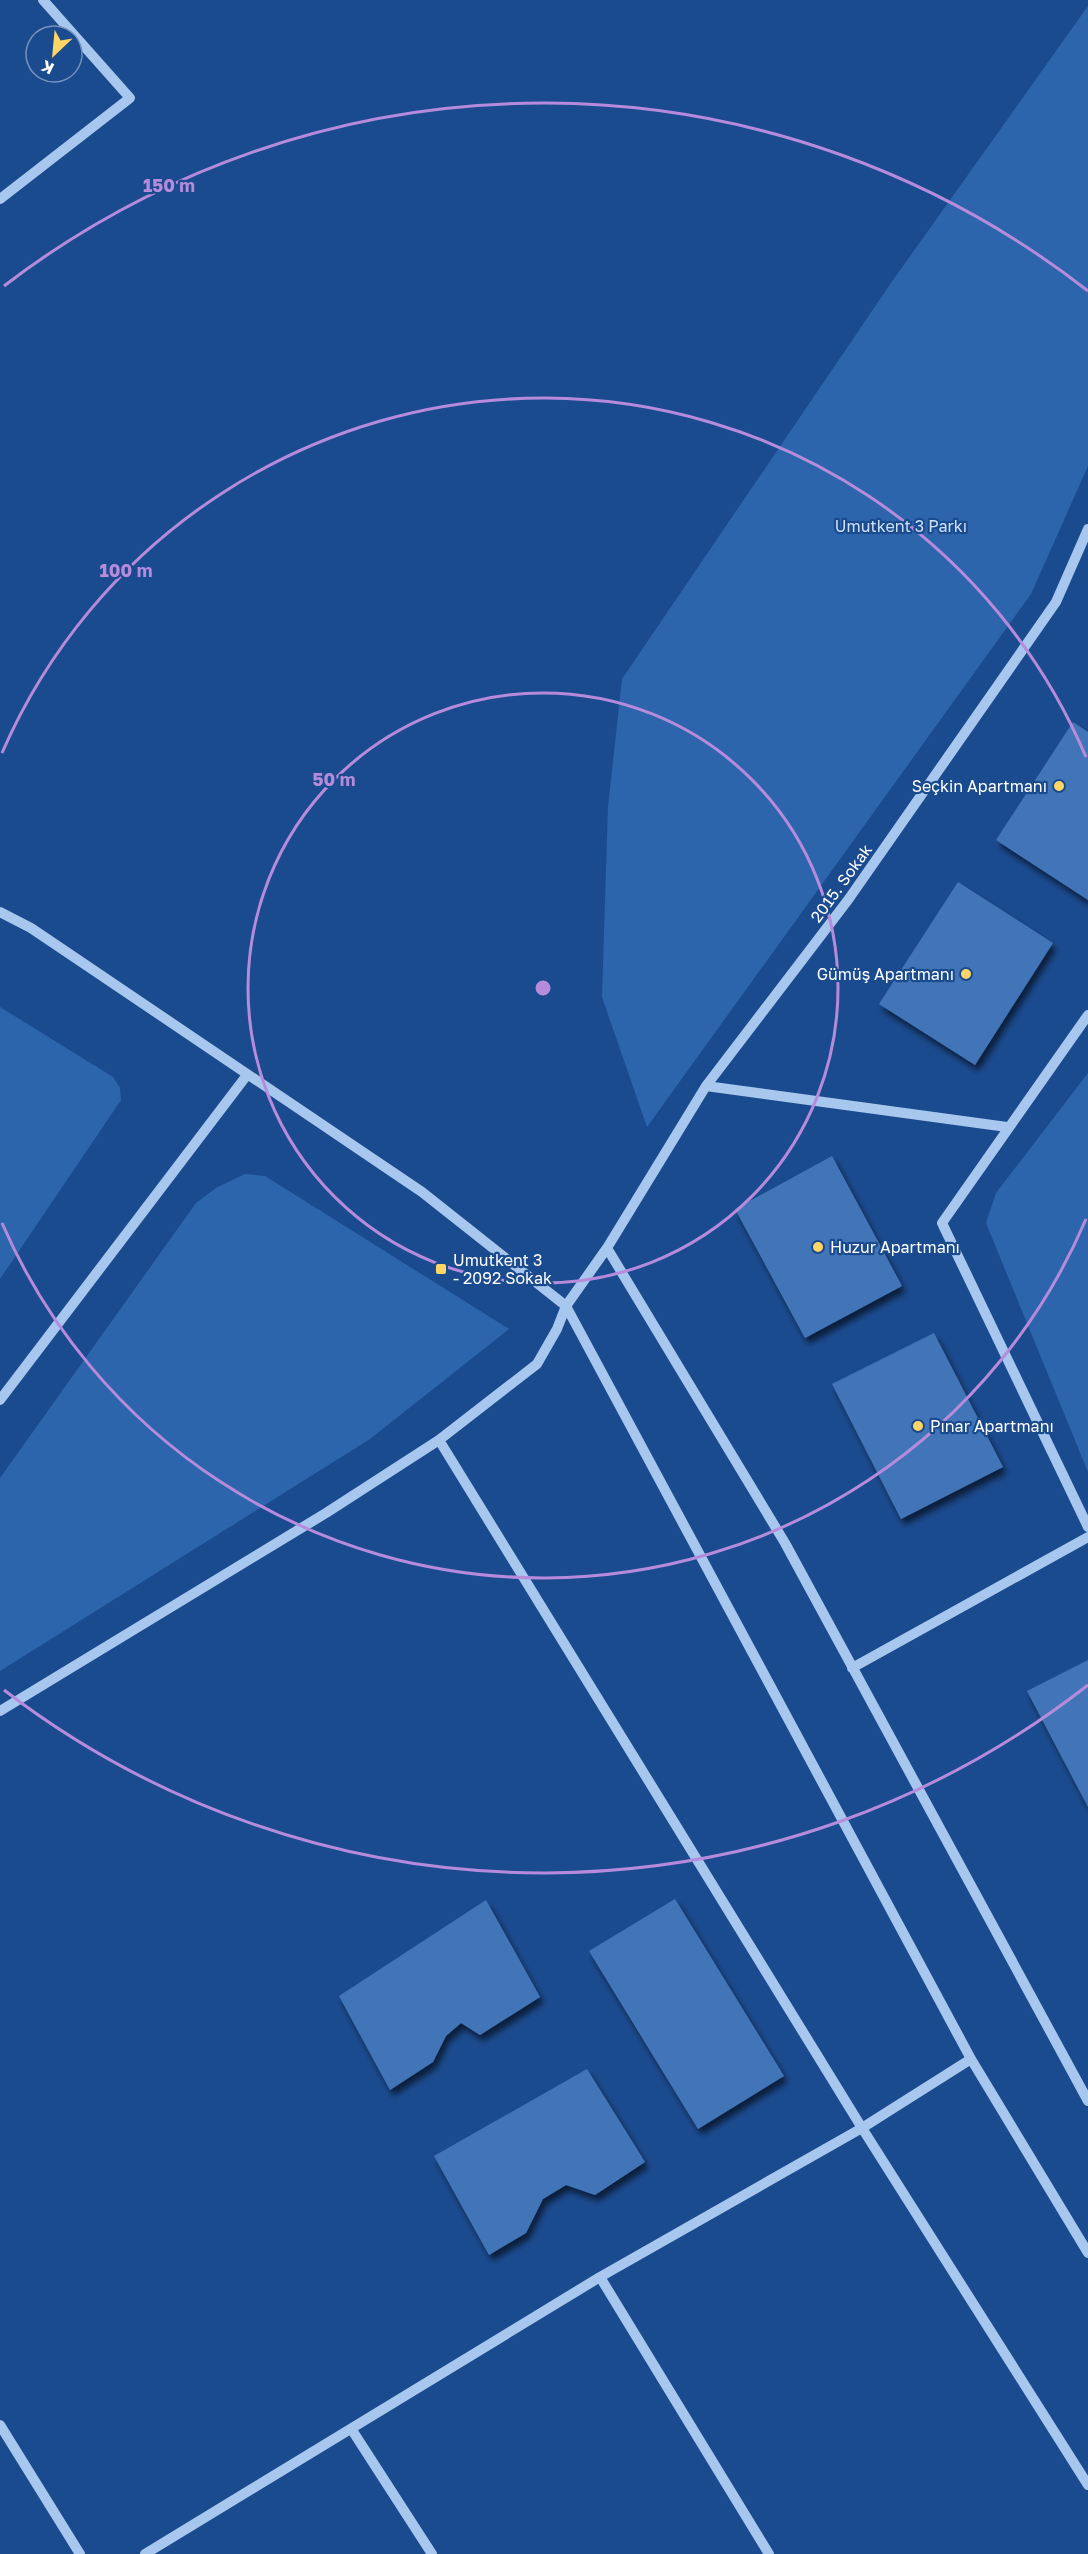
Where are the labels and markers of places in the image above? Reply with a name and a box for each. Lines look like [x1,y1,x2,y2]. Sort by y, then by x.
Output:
place label: Seçkin Apartmanı [912,776,1047,796]
marker: Seçkin Apartmanı [1052,779,1066,793]
place label: Gümüş Apartmanı [817,964,954,984]
marker: Gümüş Apartmanı [959,967,973,981]
centre of rings [533,978,553,998]
place label: Huzur Apartmanı [830,1237,960,1257]
marker: Huzur Apartmanı [811,1240,825,1254]
place label: Umutkent 3 - 2092 Sokak [453,1250,552,1288]
marker: Umutkent 3 - 2092 Sokak [434,1262,448,1276]
place label: Pınar Apartmanı [930,1416,1054,1436]
marker: Pınar Apartmanı [911,1419,925,1433]

